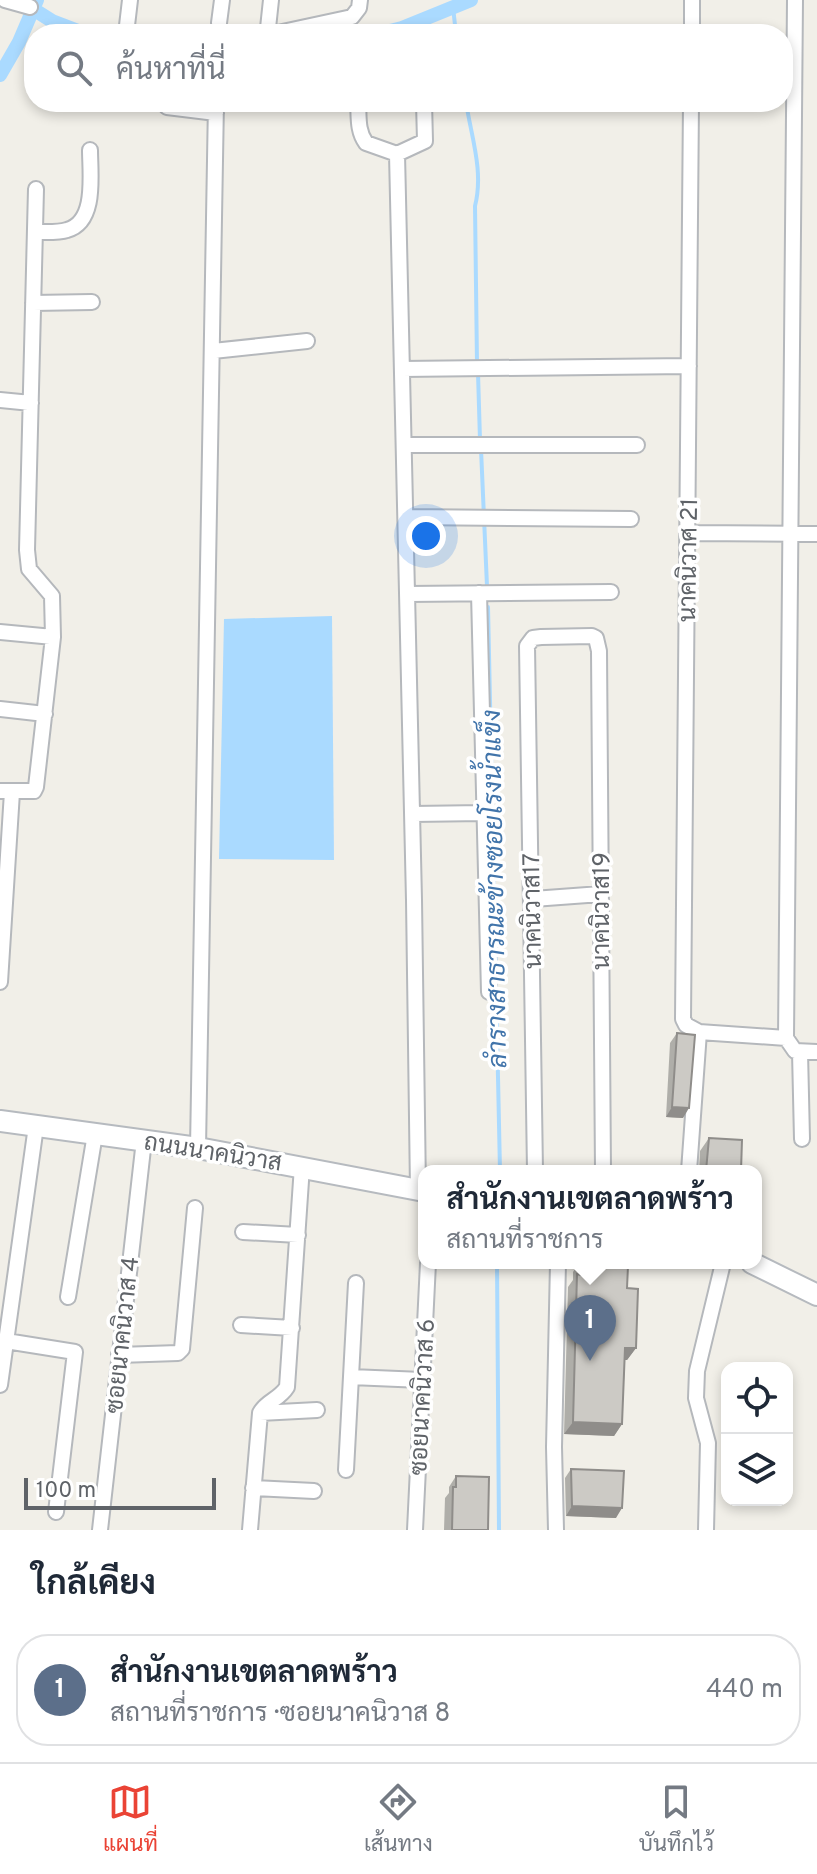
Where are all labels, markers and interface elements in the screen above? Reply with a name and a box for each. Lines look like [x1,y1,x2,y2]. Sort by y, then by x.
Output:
search box [24,24,793,112]
icon: search [52,46,96,90]
text: ค้นหาที่นี่ [116,53,226,90]
street label: นาคนิวาศ 21 [673,498,706,622]
your location [406,516,446,556]
water label: ลำรางสาธารณะข้างซอยโรงน้ำแข็ง [470,709,516,1069]
street label: นาคนิวาส19 [587,852,618,970]
street label: นาคนิวาส17 [517,853,550,969]
street label: ถนนนาคนิวาส [142,1127,284,1180]
popup [418,1165,762,1269]
text: สำนักงานเขตลาดพร้าว [446,1183,734,1220]
text: สถานที่ราชการ [446,1225,604,1258]
street label: ซอยนาคนิวาส 4 [100,1255,147,1415]
pin: 1 [564,1295,616,1361]
street label: ซอยนาคนิวาส 6 [404,1318,443,1476]
map controls [721,1362,793,1506]
button: locate [721,1362,793,1434]
button: layers [721,1434,793,1506]
scale bar [24,1474,216,1510]
text: 100 m [36,1478,96,1505]
text: ใกล้เคียง [32,1564,156,1607]
text: สำนักงานเขตลาดพร้าว [110,1656,398,1693]
text: 1 [55,1674,65,1707]
text: 440 m [706,1674,783,1707]
text: สถานที่ราชการ · ซอยนาคนิวาส 8 [110,1698,450,1731]
tab: แผนที่ [103,1780,158,1859]
tab: เส้นทาง [364,1780,433,1859]
tab: บันทึกไว้ [639,1780,714,1859]

